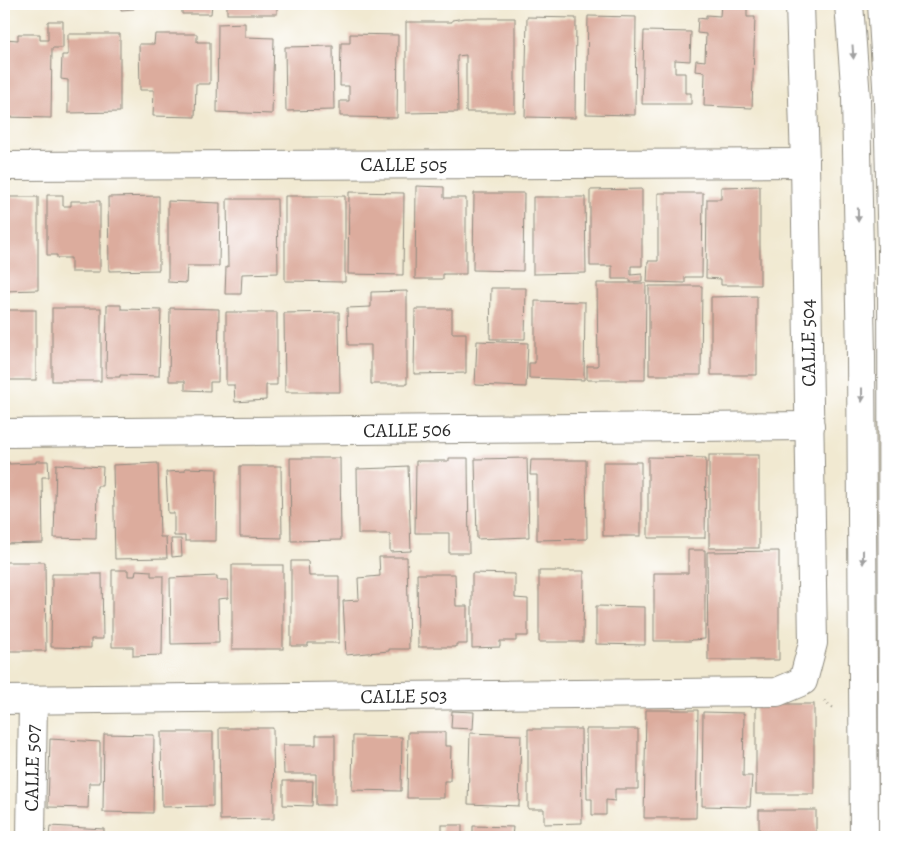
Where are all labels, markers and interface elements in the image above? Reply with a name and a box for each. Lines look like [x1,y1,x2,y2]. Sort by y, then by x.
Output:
one-way arrow [849,45,857,61]
street label: CALLE 505 [360,151,448,178]
one-way arrow [855,207,863,223]
street label: CALLE 504 [794,299,822,387]
one-way arrow [858,387,866,403]
street label: CALLE 506 [363,416,451,444]
one-way arrow [859,549,867,565]
street label: CALLE 503 [360,682,448,710]
street label: CALLE 507 [18,724,46,812]

